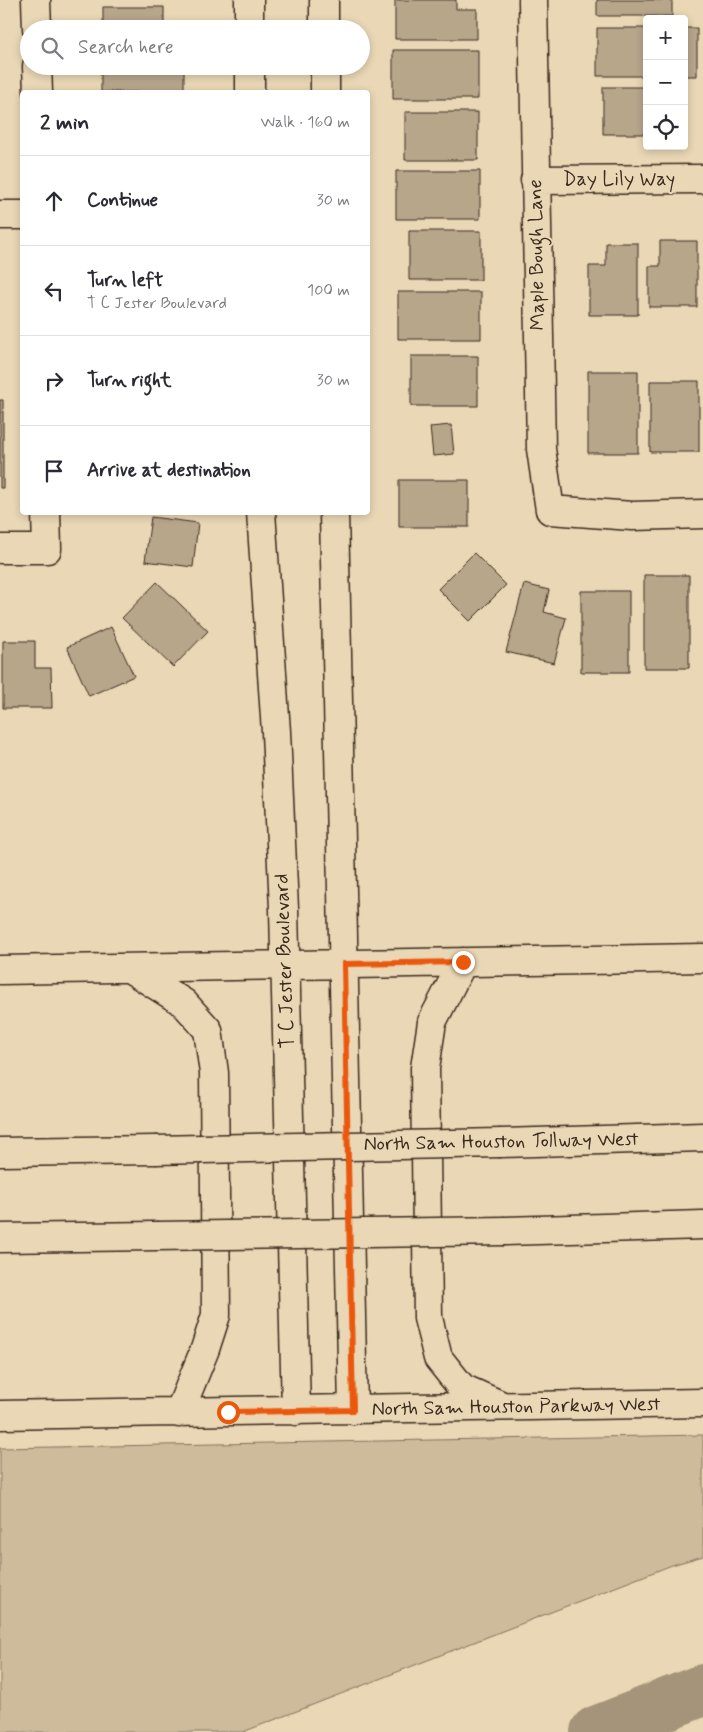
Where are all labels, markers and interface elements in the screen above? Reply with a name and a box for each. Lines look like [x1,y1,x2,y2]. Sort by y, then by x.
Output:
map controls [643,15,688,150]
button: + [643,15,688,60]
search box [20,20,370,75]
icon: search [38,34,66,62]
text: Search here [78,35,174,60]
button: − [643,60,688,105]
button: locate [643,105,688,150]
text: 2 min [40,109,89,137]
text: Walk · 160 m [260,112,350,133]
street label: Day Lily Way [563,166,675,193]
street label: Maple Bough Lane [522,179,554,331]
icon: ahead [40,187,68,215]
text: Continue [87,188,158,213]
text: 30 m [317,190,350,211]
text: Turn left [87,268,163,293]
icon: left [40,277,68,305]
text: 100 m [307,280,350,301]
text: T C Jester Boulevard [87,293,227,314]
icon: right [40,367,68,395]
text: Turn right [87,368,171,393]
text: 30 m [317,370,350,391]
icon: arrive [40,457,68,485]
text: Arrive at destination [87,458,251,483]
street label: T C Jester Boulevard [268,873,302,1049]
route end [452,951,475,974]
street label: North Sam Houston Tollway West [363,1126,639,1158]
street label: North Sam Houston Parkway West [371,1391,661,1423]
route start [217,1401,240,1424]

